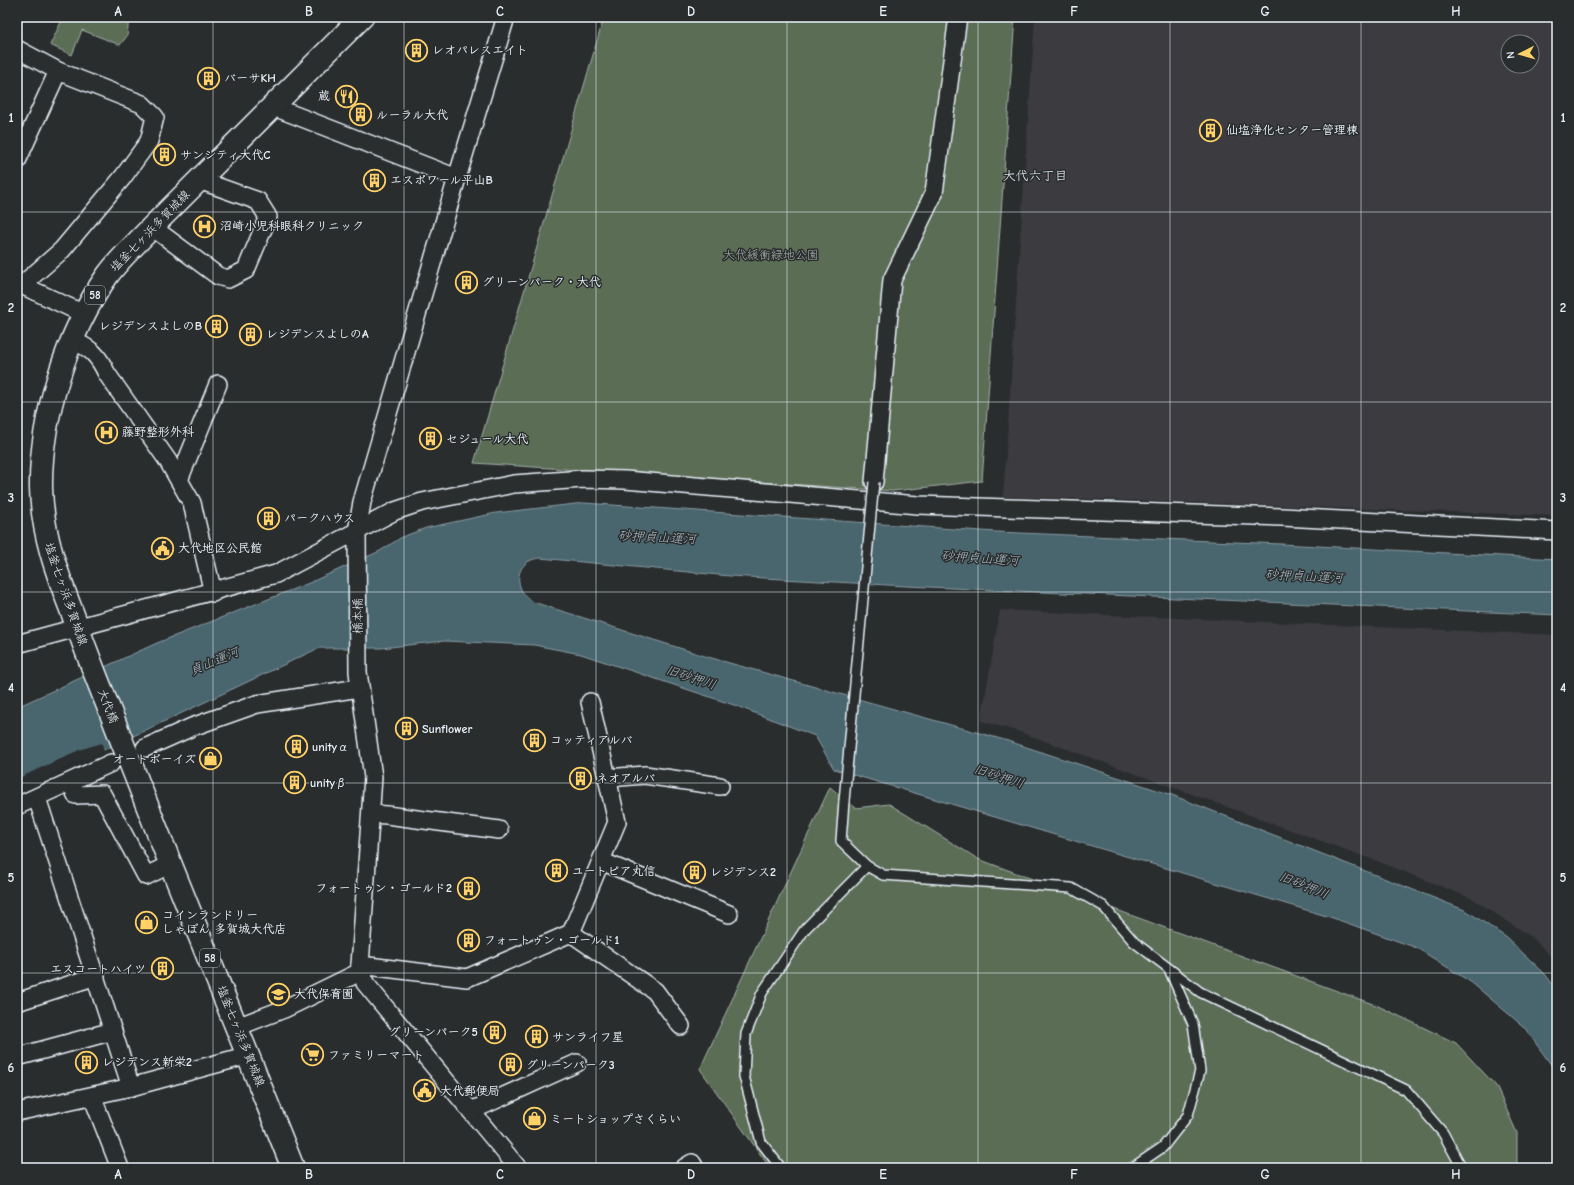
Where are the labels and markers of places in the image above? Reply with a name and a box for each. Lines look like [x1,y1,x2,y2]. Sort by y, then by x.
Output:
building icon: レオパレスエイト [404,37,430,63]
place label: レオパレスエイト [432,43,528,57]
building icon: バーサKH [195,65,221,91]
place label: バーサKH [224,71,276,85]
restaurant icon: 蔵 [333,83,359,109]
place label: 蔵 [318,89,330,103]
building icon: ルーラル大代 [348,102,374,128]
place label: ルーラル大代 [376,108,448,122]
building icon: 仙塩浄化センター管理棟 [1197,117,1223,143]
place label: 仙塩浄化センター管理棟 [1226,123,1358,137]
building icon: サンシティ大代C [152,142,178,168]
place label: サンシティ大代C [180,148,271,162]
building icon: エスポワール平山B [361,167,387,193]
place label: エスポワール平山B [390,173,493,187]
hospital icon: 沼崎小児科眼科クリニック [191,213,217,239]
place label: 沼崎小児科眼科クリニック [220,219,364,233]
building icon: グリーンパーク・大代 [454,269,480,295]
place label: グリーンパーク・大代 [482,275,601,289]
building icon: レジデンスよしのB [204,313,230,339]
place label: レジデンスよしのB [99,319,202,333]
building icon: レジデンスよしのA [237,321,263,347]
place label: レジデンスよしのA [266,327,369,341]
hospital icon: 藤野整形外科 [93,419,119,445]
place label: 藤野整形外科 [122,425,194,439]
building icon: セジュール大代 [418,426,444,452]
place label: セジュール大代 [446,432,528,446]
building icon: パークハウス [255,505,281,531]
place label: パークハウス [284,511,355,525]
public building icon: 大代地区公民館 [149,535,175,561]
place label: 大代地区公民館 [178,541,262,555]
building icon: Sunflower [394,716,420,742]
place label: Sunflower [422,722,473,736]
building icon: コッティアルバ [521,727,547,753]
place label: コッティアルバ [550,733,633,747]
building icon: unityα [283,734,309,760]
place label: unityα [312,740,349,754]
shop icon: オートボーイズ [198,746,224,772]
place label: オートボーイズ [112,752,196,766]
building icon: ネオアルバ [567,765,593,791]
building icon: unityβ [281,770,307,796]
place label: ネオアルバ [596,771,655,785]
place label: unityβ [310,776,347,790]
building icon: ユートピア丸信 [544,858,570,884]
building icon: レジデンス2 [682,859,708,885]
place label: ユートピア丸信 [572,864,656,878]
place label: レジデンス2 [710,865,776,879]
building icon: フォートゥン・ゴールド2 [455,875,481,901]
place label: フォートゥン・ゴールド2 [315,881,452,895]
place label: コインランドリー しゃぼん 多賀城大代店 [162,908,286,936]
shop icon: コインランドリー しゃぼん 多賀城大代店 [134,909,160,935]
building icon: フォートゥン・ゴールド1 [456,927,482,953]
place label: フォートゥン・ゴールド1 [484,933,620,947]
building icon: エスコートハイツ [149,956,175,982]
place label: エスコートハイツ [50,962,146,976]
school or university icon: 大代保育園 [265,981,291,1007]
place label: 大代保育園 [294,987,354,1001]
building icon: グリーンパーク5 [481,1019,507,1045]
building icon: サンライフ星 [524,1024,550,1050]
place label: グリーンパーク5 [389,1025,478,1039]
place label: サンライフ星 [552,1030,624,1044]
supermarket icon: ファミリーマート [300,1042,326,1068]
place label: ファミリーマート [328,1048,424,1062]
building icon: レジデンス新栄2 [74,1049,100,1075]
building icon: グリーンパーク3 [498,1052,524,1078]
place label: レジデンス新栄2 [102,1055,192,1069]
place label: グリーンパーク3 [526,1058,615,1072]
public building icon: 大代郵便局 [412,1078,438,1104]
place label: 大代郵便局 [440,1084,500,1098]
shop icon: ミートショップさくらい [522,1106,548,1132]
place label: ミートショップさくらい [550,1112,681,1126]

